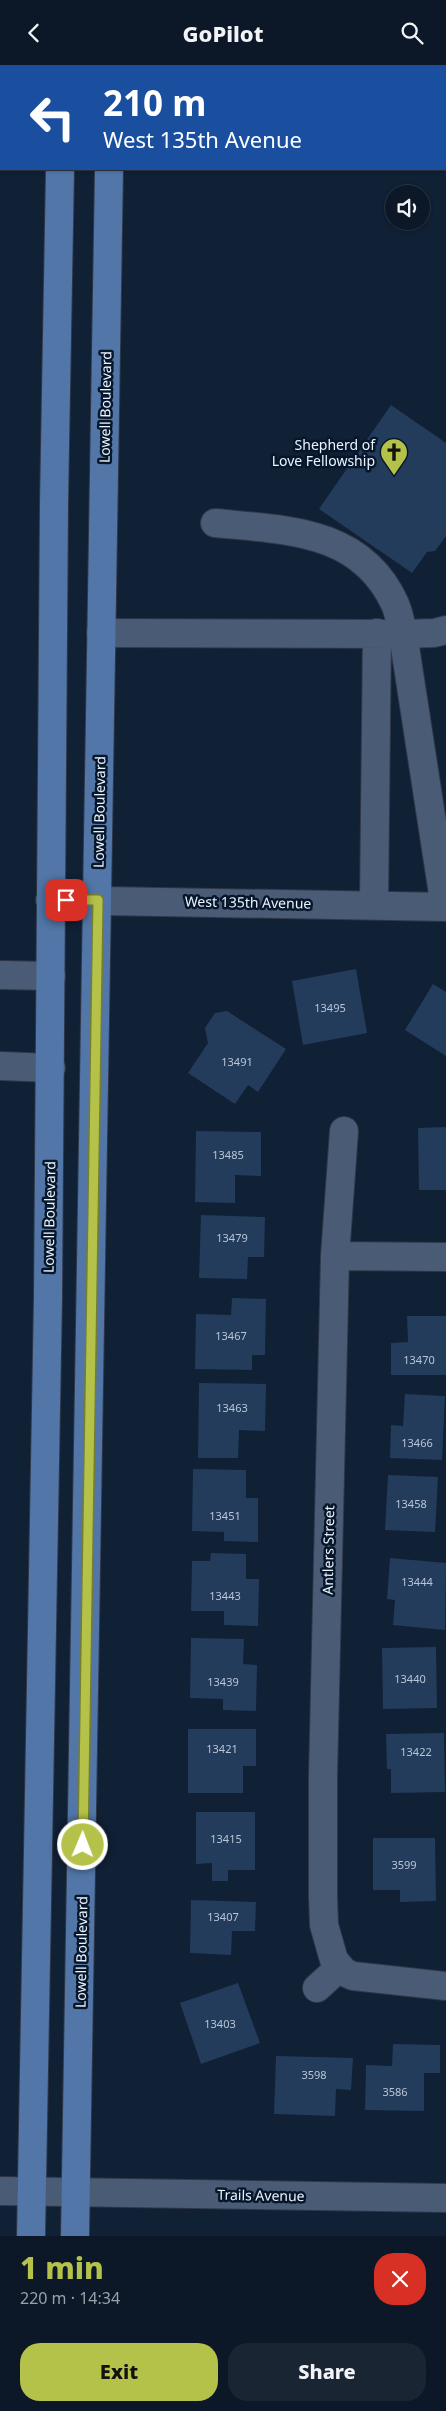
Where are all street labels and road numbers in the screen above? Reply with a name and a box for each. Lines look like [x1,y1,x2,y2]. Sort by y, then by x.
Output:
street label: Lowell Boulevard [95,351,115,463]
street label: Lowell Boulevard [89,756,109,868]
street label: West 135th Avenue [185,891,312,913]
street label: Lowell Boulevard [39,1161,59,1273]
street label: Antlers Street [318,1505,338,1595]
street label: Lowell Boulevard [71,1896,91,2008]
street label: Trails Avenue [217,2185,305,2205]

